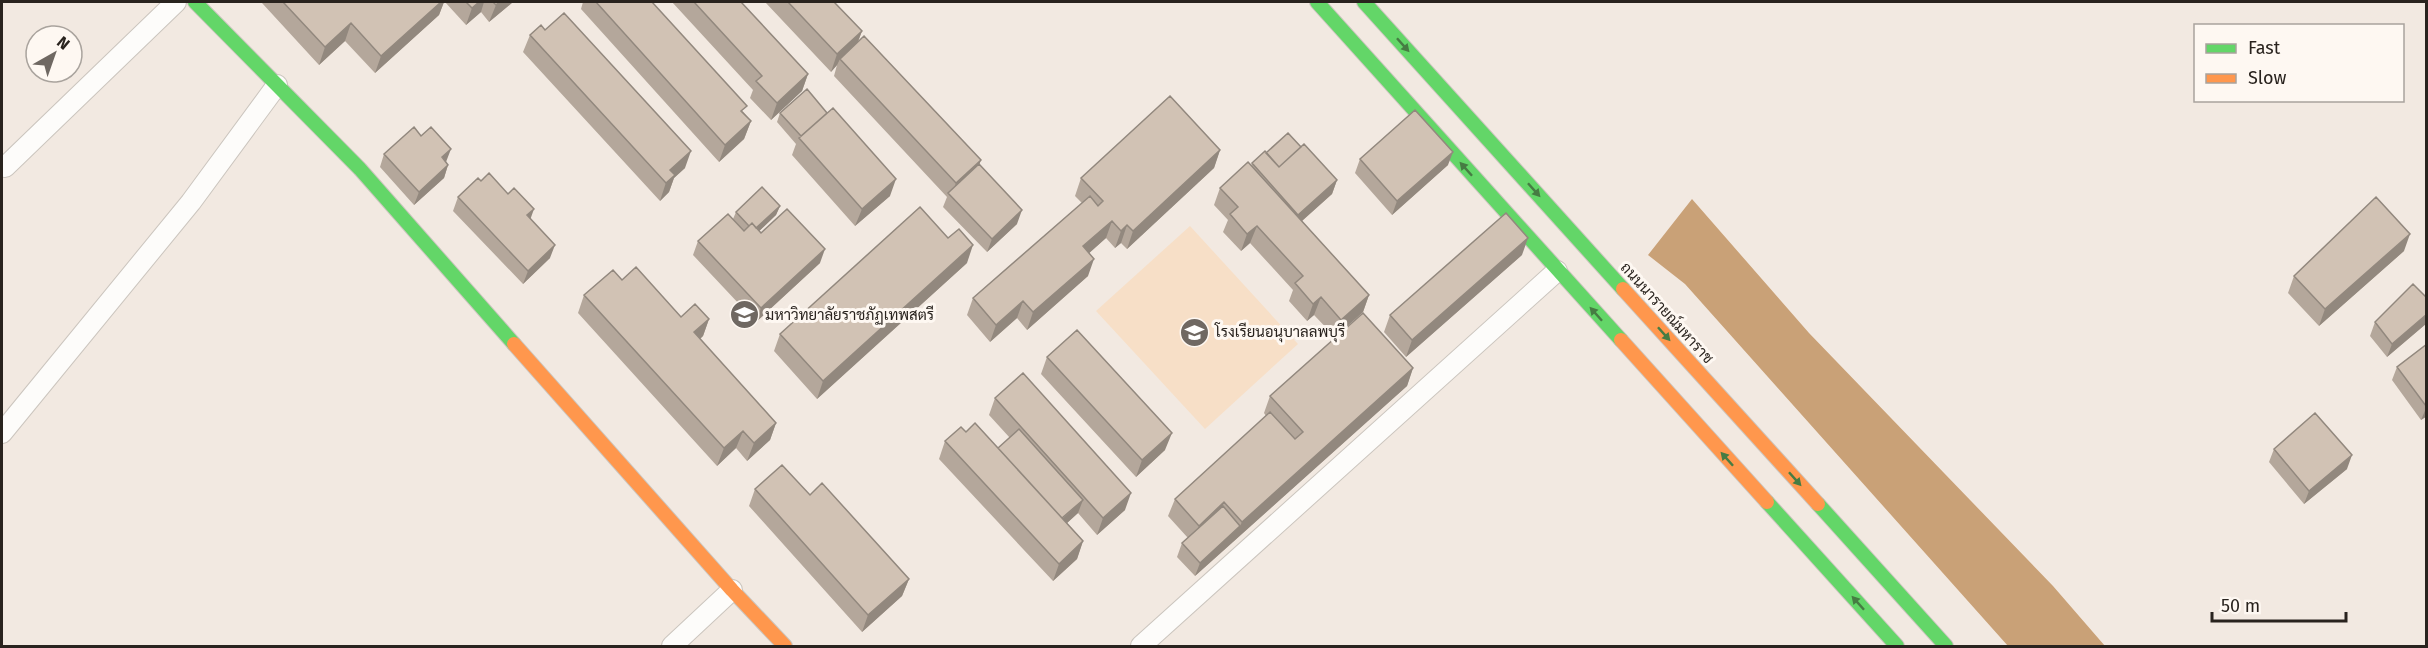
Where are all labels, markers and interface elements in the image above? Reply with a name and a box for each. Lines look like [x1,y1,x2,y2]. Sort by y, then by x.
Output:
north arrow [24,24,84,84]
legend [2194,24,2404,102]
text: N [53,32,73,54]
one-way arrow [1396,37,1409,52]
text: Fast [2248,37,2281,59]
text: Slow [2248,67,2287,89]
one-way arrow [1460,162,1473,177]
one-way arrow [1527,182,1541,197]
street label: ถนนนารายณ์มหาราช [1617,258,1718,367]
school or university icon: มหาวิทยาลัยราชภัฏเทพสตรี [728,299,760,331]
place label: มหาวิทยาลัยราชภัฏเทพสตรี [765,305,934,325]
one-way arrow [1590,307,1603,322]
school or university icon: โรงเรียนอนุบาลลพบุรี [1178,316,1210,348]
place label: โรงเรียนอนุบาลลพบุรี [1214,322,1345,343]
one-way arrow [1657,327,1671,342]
one-way arrow [1720,451,1734,466]
one-way arrow [1788,471,1801,486]
scale bar [2212,585,2346,623]
text: 50 m [2221,595,2260,617]
one-way arrow [1852,596,1865,611]

